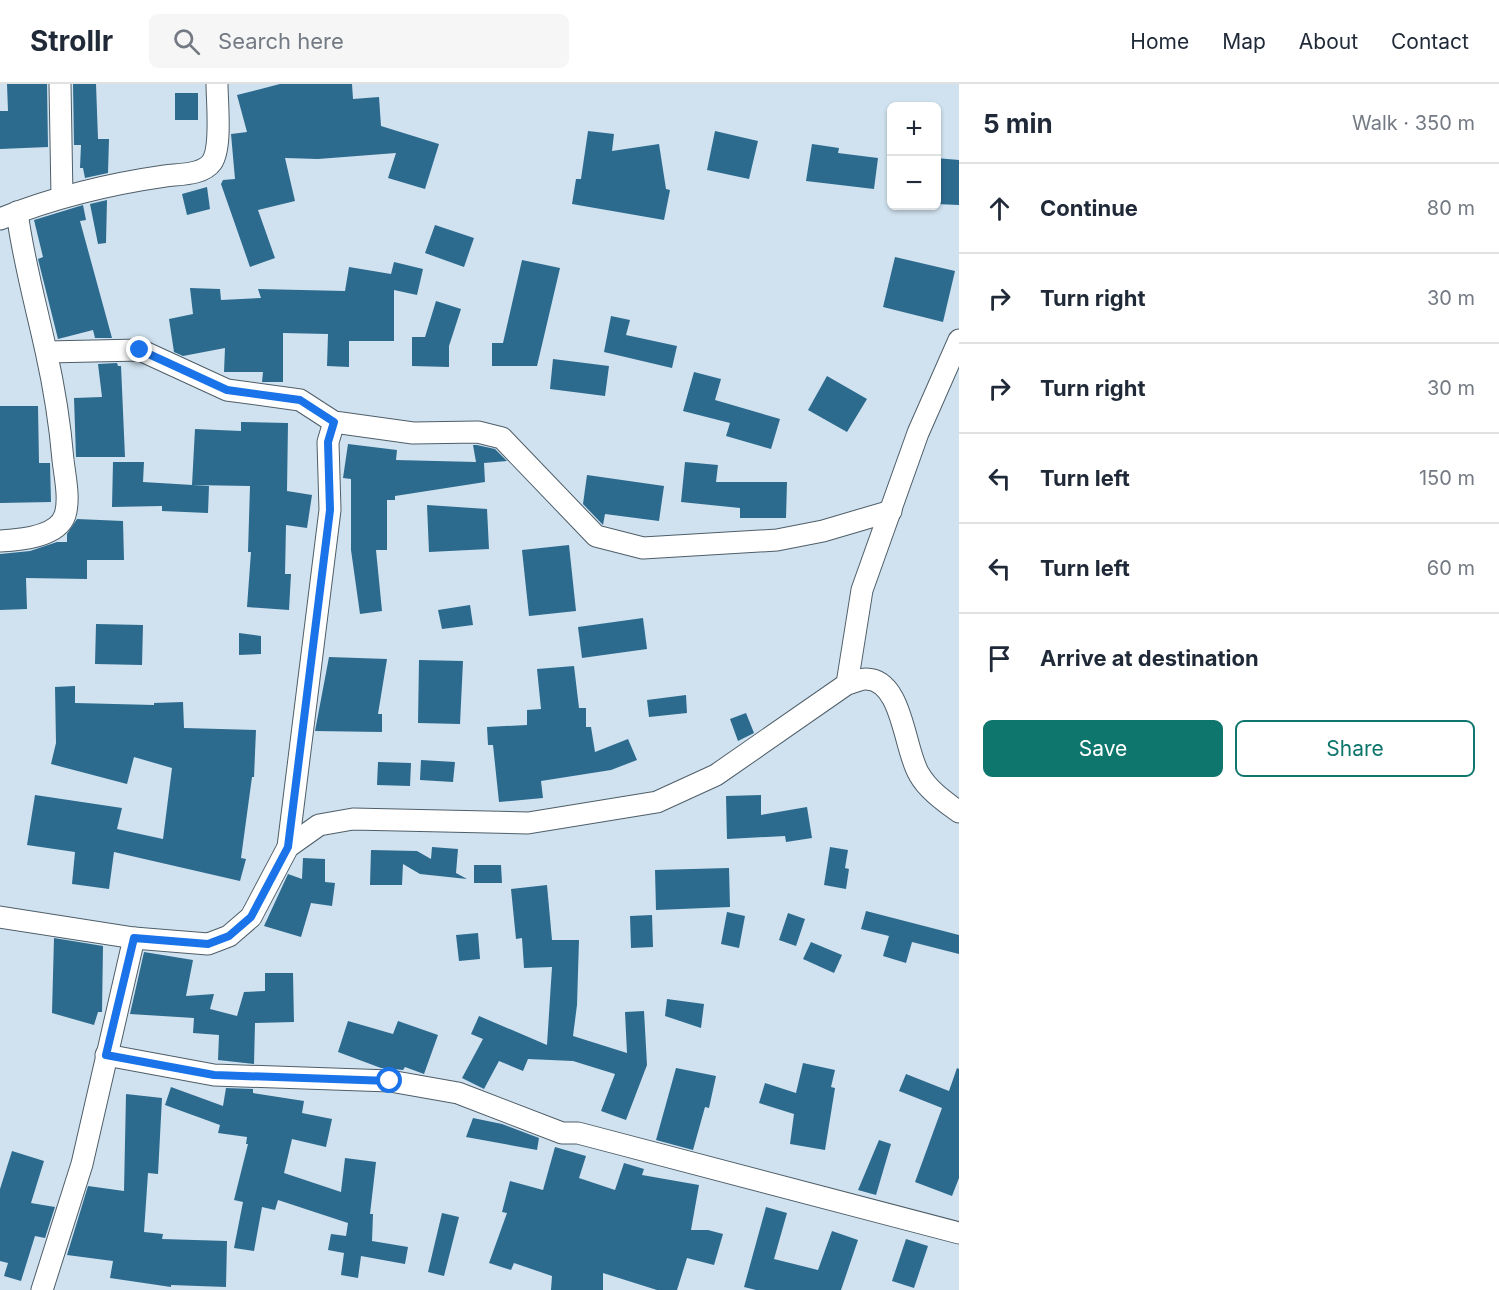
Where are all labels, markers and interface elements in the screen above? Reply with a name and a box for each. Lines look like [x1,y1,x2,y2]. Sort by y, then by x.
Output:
search box [149,14,569,68]
text: Strollr [30,24,113,58]
icon: search [170,25,203,58]
text: Search here [218,28,344,54]
text: Home [1130,29,1189,54]
text: Map [1222,29,1266,54]
text: About [1299,29,1358,54]
text: Contact [1391,29,1469,54]
map controls [887,102,941,210]
button: + [887,102,941,156]
text: 5 min [983,108,1053,139]
text: Walk · 350 m [1352,111,1475,135]
button: − [887,156,941,210]
icon: ahead [983,192,1016,225]
text: Continue [1040,195,1138,221]
text: 80 m [1427,196,1475,220]
icon: right [983,282,1016,315]
text: Turn right [1040,285,1146,311]
text: 30 m [1427,286,1475,310]
route end [126,336,152,362]
icon: right [983,372,1016,405]
text: Turn right [1040,375,1146,401]
text: 30 m [1427,376,1475,400]
icon: left [983,462,1016,495]
text: Turn left [1040,465,1130,491]
text: 150 m [1419,466,1475,490]
icon: left [983,552,1016,585]
text: Turn left [1040,555,1130,581]
text: 60 m [1427,556,1475,580]
icon: arrive [983,642,1016,675]
text: Arrive at destination [1040,645,1259,671]
button: Save [983,720,1223,777]
button: Share [1235,720,1475,777]
route start [376,1067,402,1093]

